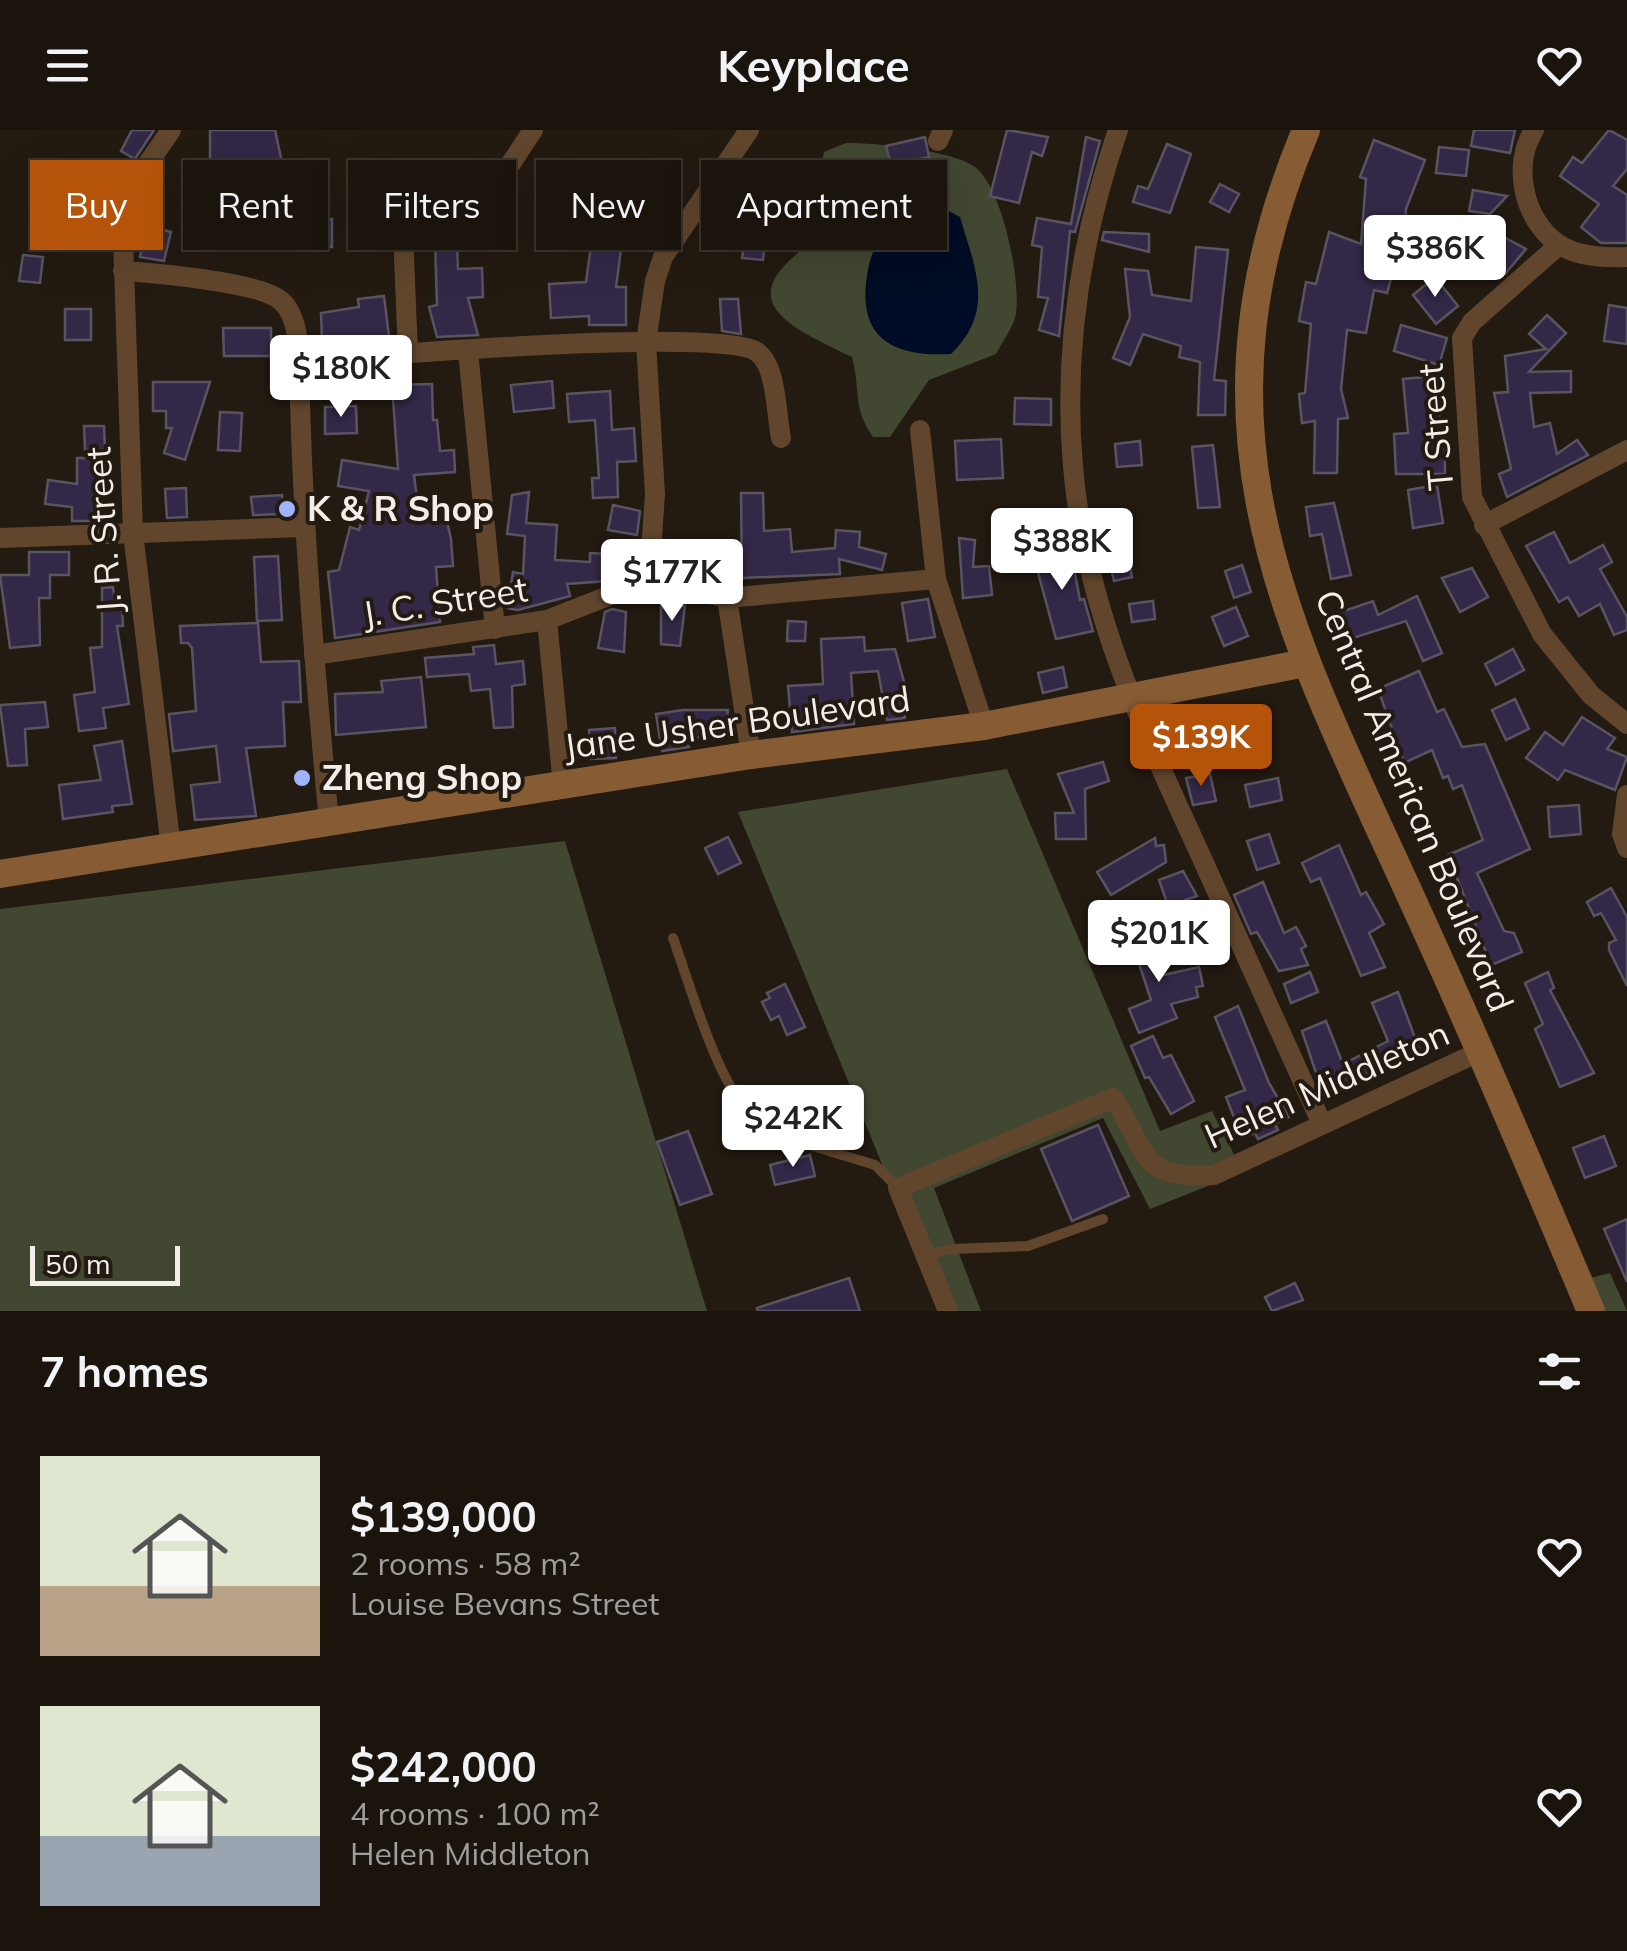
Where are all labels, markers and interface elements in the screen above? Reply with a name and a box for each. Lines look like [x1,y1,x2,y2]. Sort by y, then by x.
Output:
text: Keyplace [717,37,910,93]
icon: menu [40,38,95,93]
icon: heart [1532,38,1587,93]
chip: Buy [30,160,163,250]
chip: Rent [183,160,328,250]
chip: Filters [348,160,516,250]
chip: New [536,160,681,250]
chip: Apartment [701,160,947,250]
pin: $386K [1365,215,1505,300]
text: $386K [1386,227,1484,267]
pin: $180K [271,335,411,420]
text: $180K [292,347,390,387]
street label: T Street [1408,362,1462,492]
street label: J. R. Street [75,446,131,615]
place label: K & R Shop [307,486,494,530]
marker: K & R Shop [276,498,298,520]
pin: $388K [992,508,1132,593]
text: $388K [1013,520,1111,560]
pin: $177K [602,539,742,624]
text: $177K [623,551,721,591]
street label: J. C. Street [359,566,530,636]
street label: Central American Boulevard [1306,583,1524,1018]
street label: Jane Usher Boulevard [561,676,913,768]
pin: $139K [1131,704,1271,789]
text: $139K [1152,716,1250,756]
place label: Zheng Shop [322,755,522,799]
marker: Zheng Shop [291,767,313,789]
pin: $201K [1089,900,1229,985]
text: $201K [1110,912,1208,952]
street label: Helen Middleton [1197,1010,1456,1158]
pin: $242K [723,1085,863,1170]
text: $242K [744,1097,842,1137]
scale bar [30,1241,180,1286]
text: 50 m [45,1246,111,1281]
icon: filters [1532,1344,1587,1399]
text: 7 homes [40,1345,209,1398]
text: $139,000 [350,1490,537,1543]
icon: home [120,1496,240,1616]
icon: heart [1532,1529,1587,1584]
text: 2 rooms · 58 m² [350,1543,581,1583]
text: Louise Bevans Street [350,1583,660,1623]
text: $242,000 [350,1740,537,1793]
icon: home [120,1746,240,1866]
icon: heart [1532,1779,1587,1834]
text: 4 rooms · 100 m² [350,1793,600,1833]
text: Helen Middleton [350,1833,591,1873]

